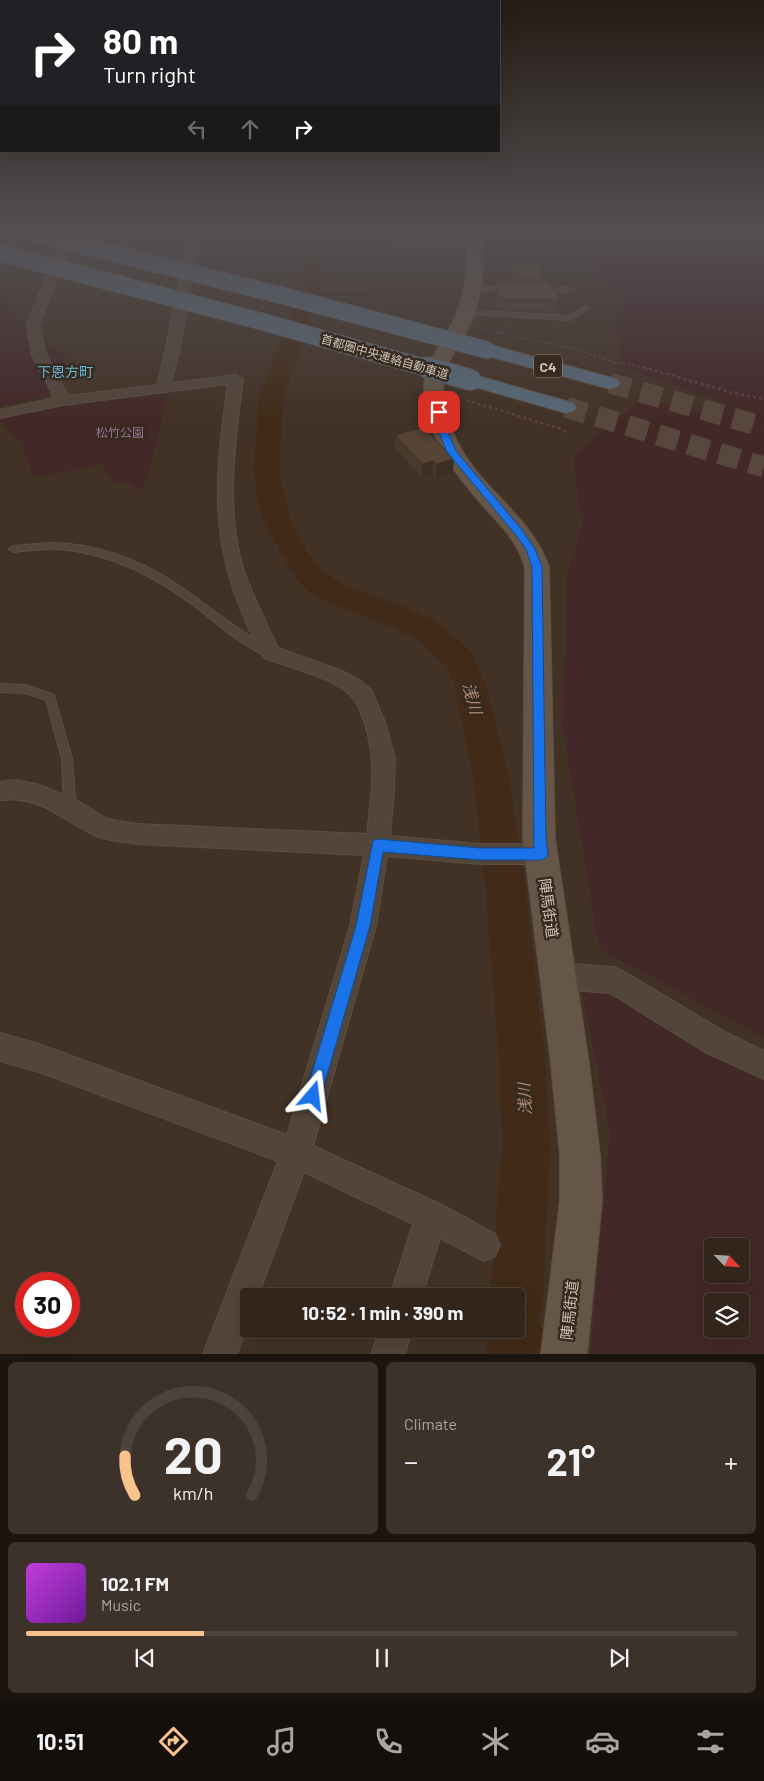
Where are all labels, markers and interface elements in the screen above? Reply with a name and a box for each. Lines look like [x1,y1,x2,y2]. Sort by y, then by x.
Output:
text: 80 m [103,19,178,61]
icon: right [20,20,85,85]
text: Turn right [103,61,196,87]
icon: left [183,115,211,143]
icon: ahead [236,115,264,143]
icon: right [289,115,317,143]
street label: 首都圏中央連絡自動車道 [320,331,450,381]
road number: C4 [534,354,562,378]
district label: 下恩方町 [37,363,93,380]
pin [418,391,460,433]
icon: arrive [425,398,453,426]
park label: 松竹公園 [96,425,144,439]
water label: 浅川 [460,680,487,718]
street label: 陣馬街道 [536,877,562,939]
position arrow [286,1069,338,1121]
water label: 浅川 [514,1081,534,1115]
north arrow [704,1238,749,1282]
map controls [704,1238,749,1338]
speed limit sign: 30 [15,1272,80,1337]
street label: 陣馬街道 [557,1279,581,1341]
button: layers [704,1293,749,1338]
text: 10:52 · 1 min · 390 m [302,1301,463,1324]
text: Climate [404,1414,457,1433]
text: 20 [164,1422,222,1484]
text: 21° [547,1438,595,1484]
text: − [404,1444,418,1478]
text: + [724,1444,738,1478]
text: km/h [173,1482,213,1504]
text: 102.1 FM [101,1572,169,1595]
text: Music [101,1595,141,1614]
icon: previous [131,1644,159,1672]
icon: pause [368,1644,396,1672]
icon: next [605,1644,633,1672]
icon: directions [156,1724,191,1759]
icon: music [264,1724,299,1759]
icon: phone [371,1724,406,1759]
icon: climate [478,1724,513,1759]
icon: car [585,1724,620,1759]
icon: filters [693,1724,728,1759]
text: 10:51 [36,1728,84,1754]

